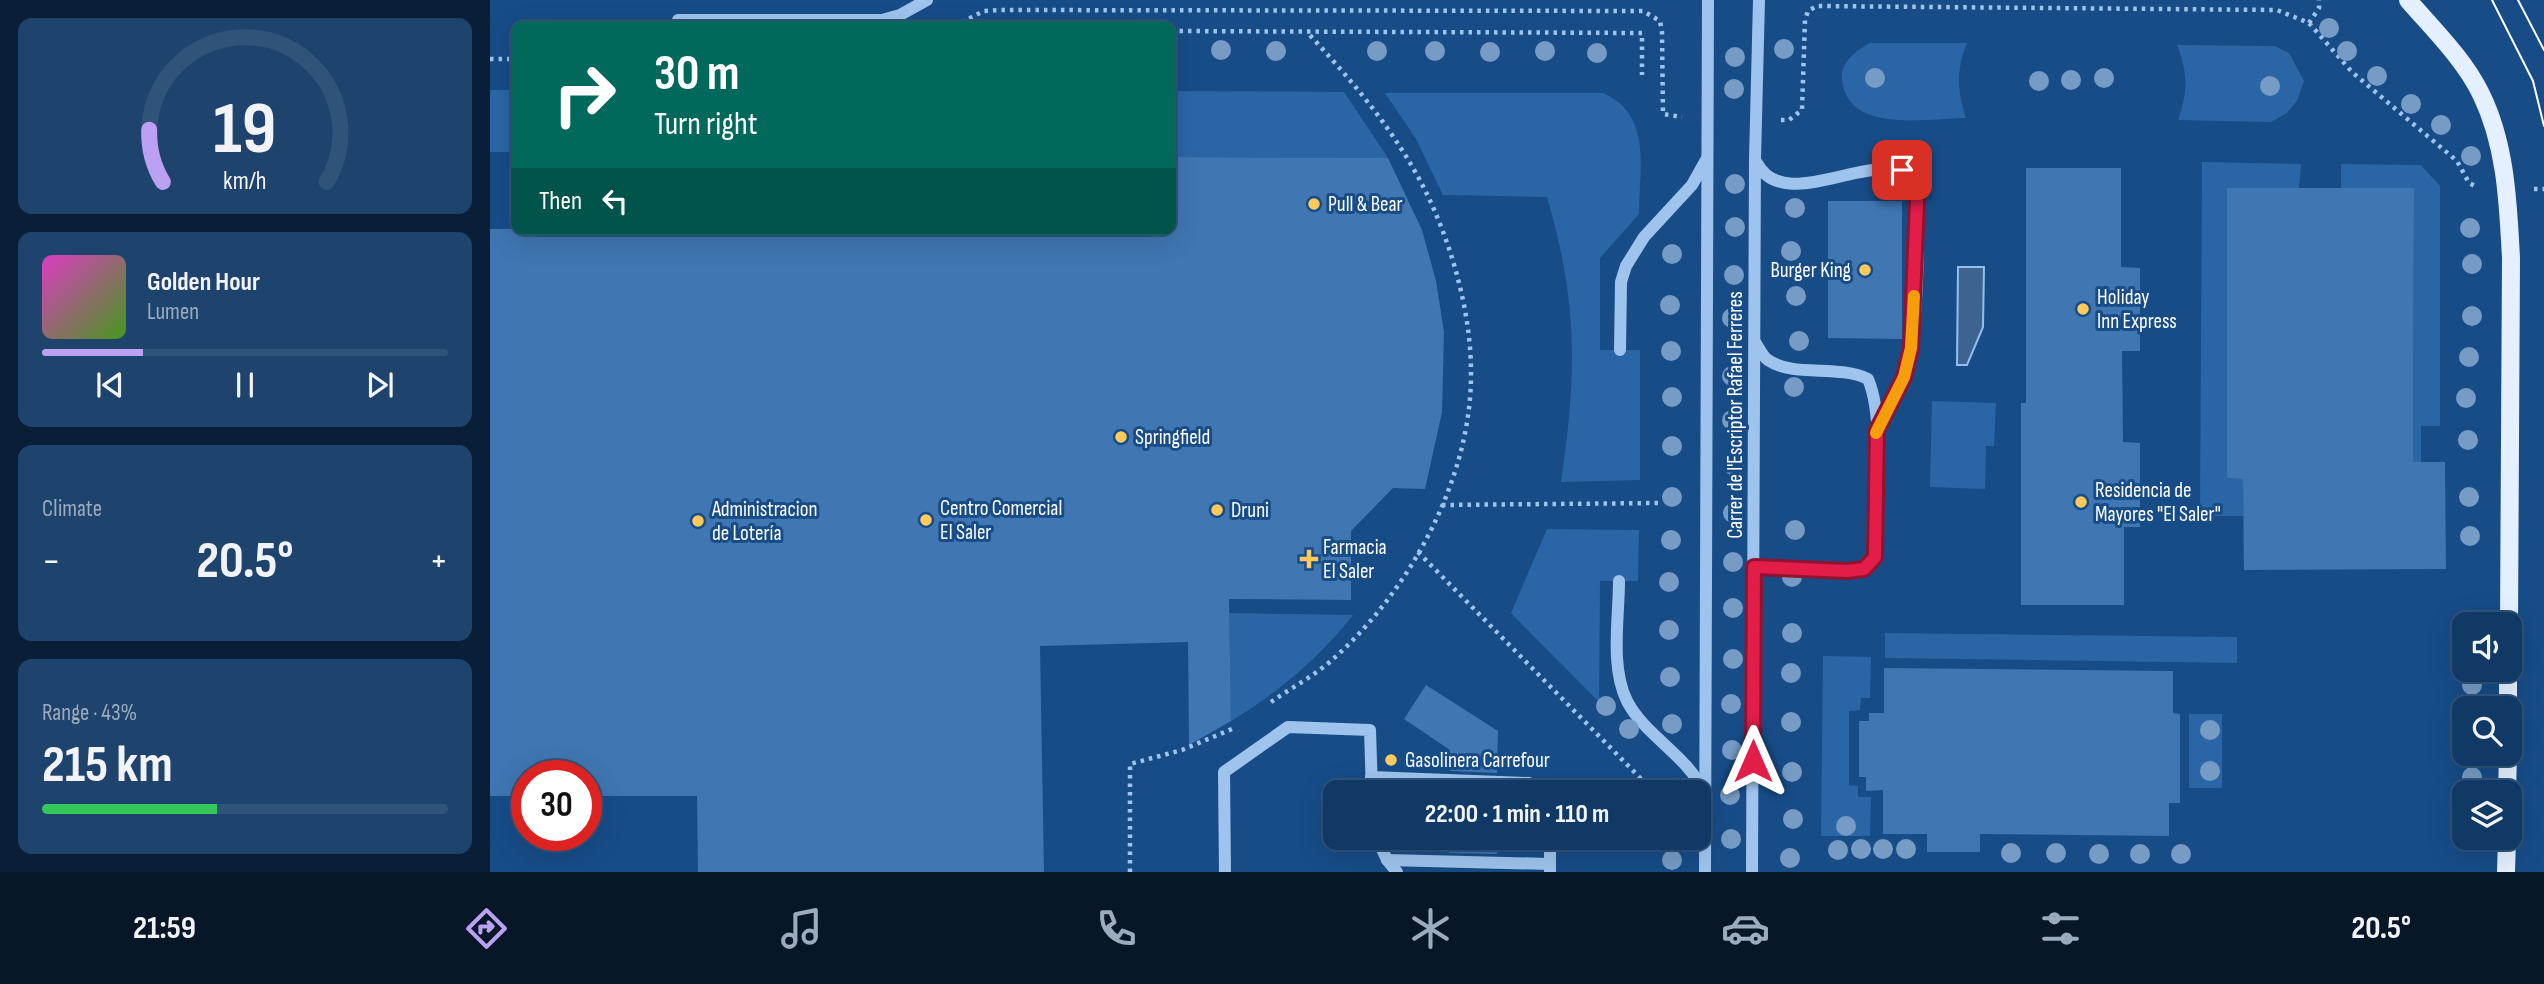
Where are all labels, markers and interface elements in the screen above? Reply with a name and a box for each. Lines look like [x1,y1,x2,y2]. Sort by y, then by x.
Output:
text: 30 m [654,45,739,104]
icon: right [539,49,630,140]
text: 19 [213,86,277,174]
text: Turn right [654,105,758,144]
pin [1872,140,1932,200]
icon: arrive [1883,151,1921,189]
text: km/h [223,166,267,197]
icon: left [596,182,634,220]
text: Then [539,186,582,217]
place label: Pull & Bear [1328,192,1403,217]
marker: Pull & Bear [1306,196,1322,212]
place label: Burger King [1770,258,1851,283]
marker: Burger King [1857,262,1873,278]
text: Golden Hour [147,267,260,298]
place label: Holiday Inn Express [2097,285,2177,334]
street label: Carrer de l'Escriptor Rafael Ferreres [1723,291,1748,539]
text: Lumen [147,298,199,326]
marker: Holiday Inn Express [2075,301,2091,317]
icon: previous [91,366,129,404]
icon: pause [226,366,264,404]
icon: next [361,366,399,404]
place label: Springfield [1135,425,1210,450]
marker: Springfield [1113,429,1129,445]
place label: Residencia de Mayores "El Saler" [2095,478,2221,527]
marker: Residencia de Mayores "El Saler" [2073,494,2089,510]
text: Climate [42,495,102,523]
place label: Centro Comercial El Saler [940,496,1062,545]
place label: Administracion de Lotería [711,497,817,546]
place label: Druni [1231,498,1269,523]
marker: Druni [1209,502,1225,518]
marker: Centro Comercial El Saler [918,512,934,528]
marker: Administracion de Lotería [690,513,706,529]
text: 20.5° [196,530,294,593]
place label: Farmacia El Saler [1323,535,1387,584]
text: − [42,539,61,584]
text: + [429,539,448,584]
marker: Farmacia El Saler [1301,551,1317,567]
map controls [2452,612,2522,850]
button: sound [2452,612,2522,682]
button: search [2452,696,2522,766]
text: Range · 43% [42,699,137,727]
position arrow [1716,724,1790,798]
text: 215 km [42,734,173,797]
place label: Gasolinera Carrefour [1405,748,1550,773]
marker: Gasolinera Carrefour [1383,752,1399,768]
speed limit sign: 30 [511,760,602,851]
button: layers [2452,780,2522,850]
text: 22:00 · 1 min · 110 m [1425,799,1609,830]
icon: directions [462,904,511,953]
icon: music [777,904,826,953]
icon: phone [1092,904,1141,953]
icon: climate [1406,904,1455,953]
icon: car [1721,904,1770,953]
icon: filters [2036,904,2085,953]
text: 21:59 [133,909,196,948]
text: 20.5° [2351,909,2411,948]

